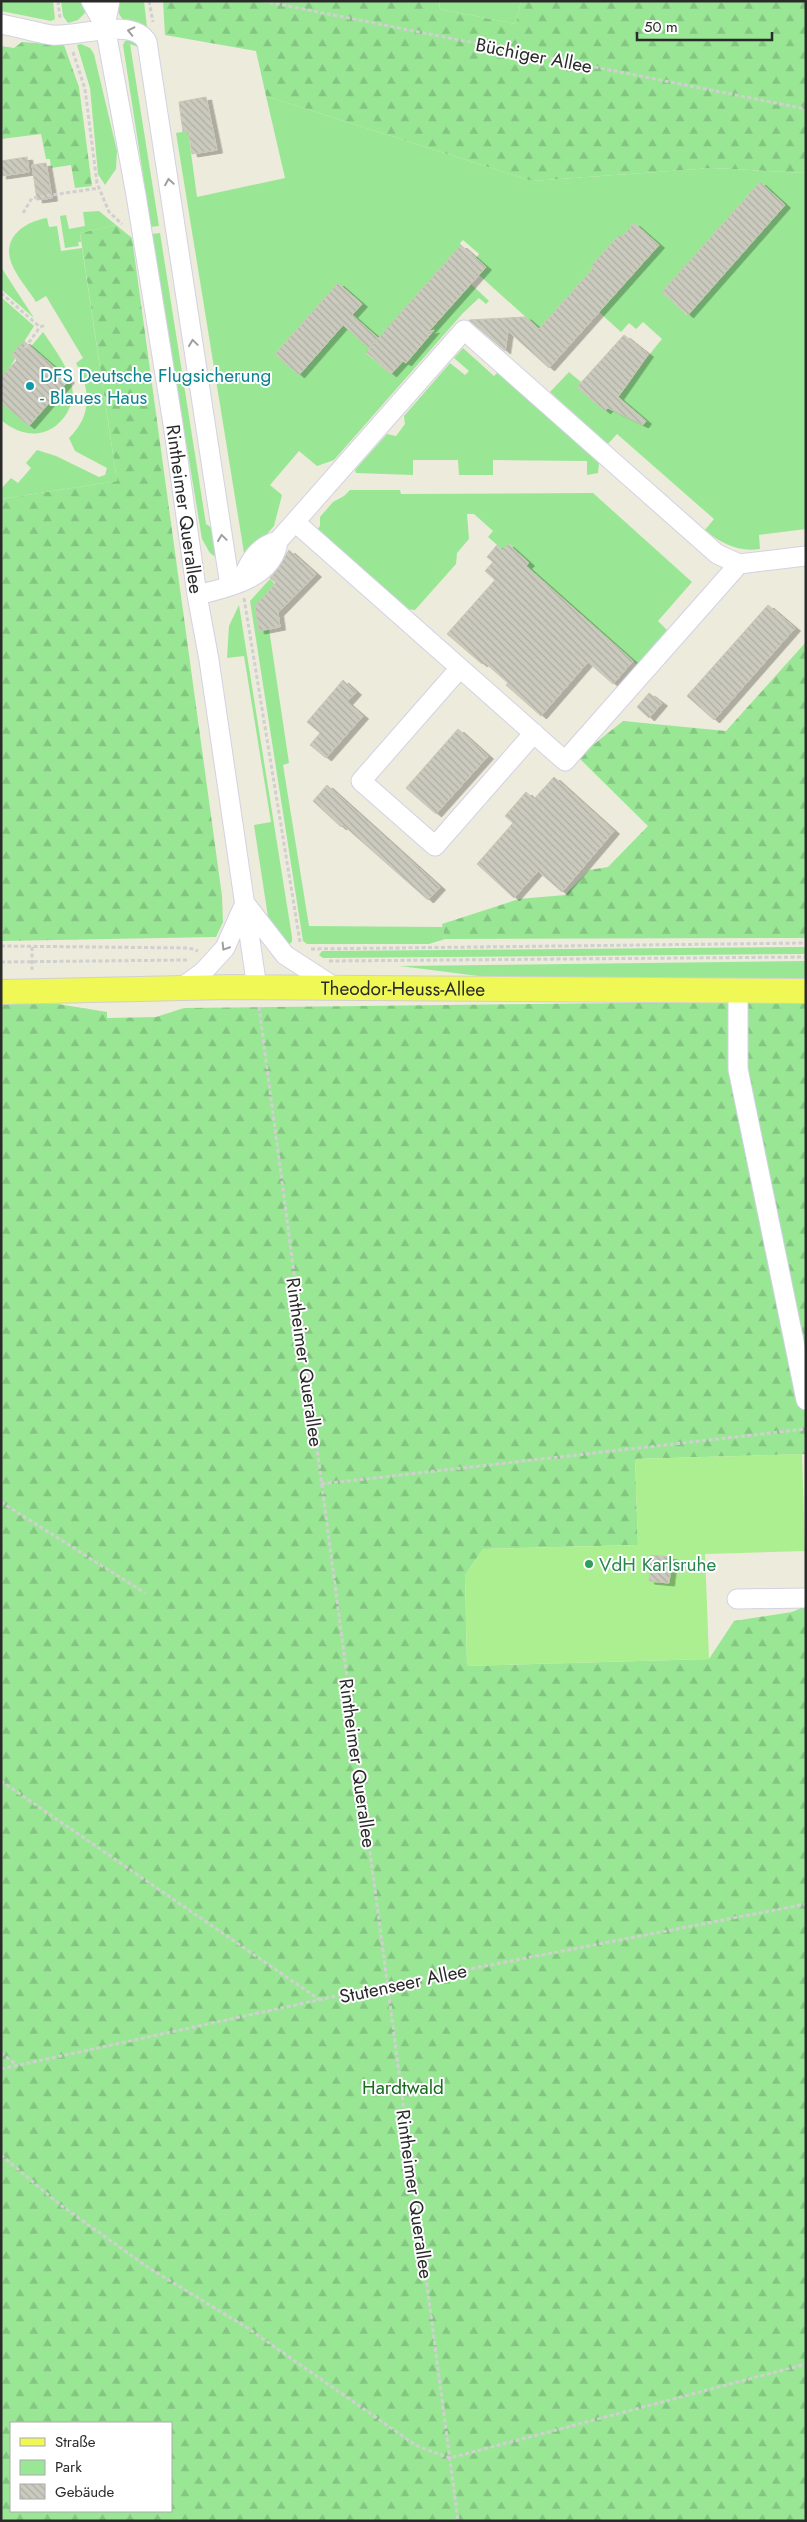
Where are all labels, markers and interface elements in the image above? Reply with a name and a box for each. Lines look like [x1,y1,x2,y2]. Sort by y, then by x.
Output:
scale bar [637,10,772,42]
text: 50 m [644,16,678,38]
one-way arrow [127,26,135,37]
street label: Büchiger Allee [473,31,595,80]
one-way arrow [164,178,174,187]
one-way arrow [188,339,199,347]
place label: DFS Deutsche Flugsicherung - Blaues Haus [40,362,271,411]
marker: DFS Deutsche Flugsicherung - Blaues Haus [24,380,36,392]
street label: Rintheimer Querallee [159,423,210,596]
one-way arrow [218,534,228,543]
one-way arrow [221,942,231,951]
street label: Theodor-Heuss-Allee [321,975,485,1003]
street label: Rintheimer Querallee [279,1276,330,1449]
place label: VdH Karlsruhe [599,1551,717,1578]
marker: VdH Karlsruhe [583,1558,595,1570]
street label: Rintheimer Querallee [332,1677,383,1850]
street label: Stutenseer Allee [337,1957,469,2010]
park label: Hardtwald [362,2074,444,2101]
street label: Rintheimer Querallee [389,2108,440,2281]
legend [10,2422,172,2512]
text: Straße [55,2431,96,2453]
text: Park [55,2456,82,2478]
text: Gebäude [55,2481,115,2503]

